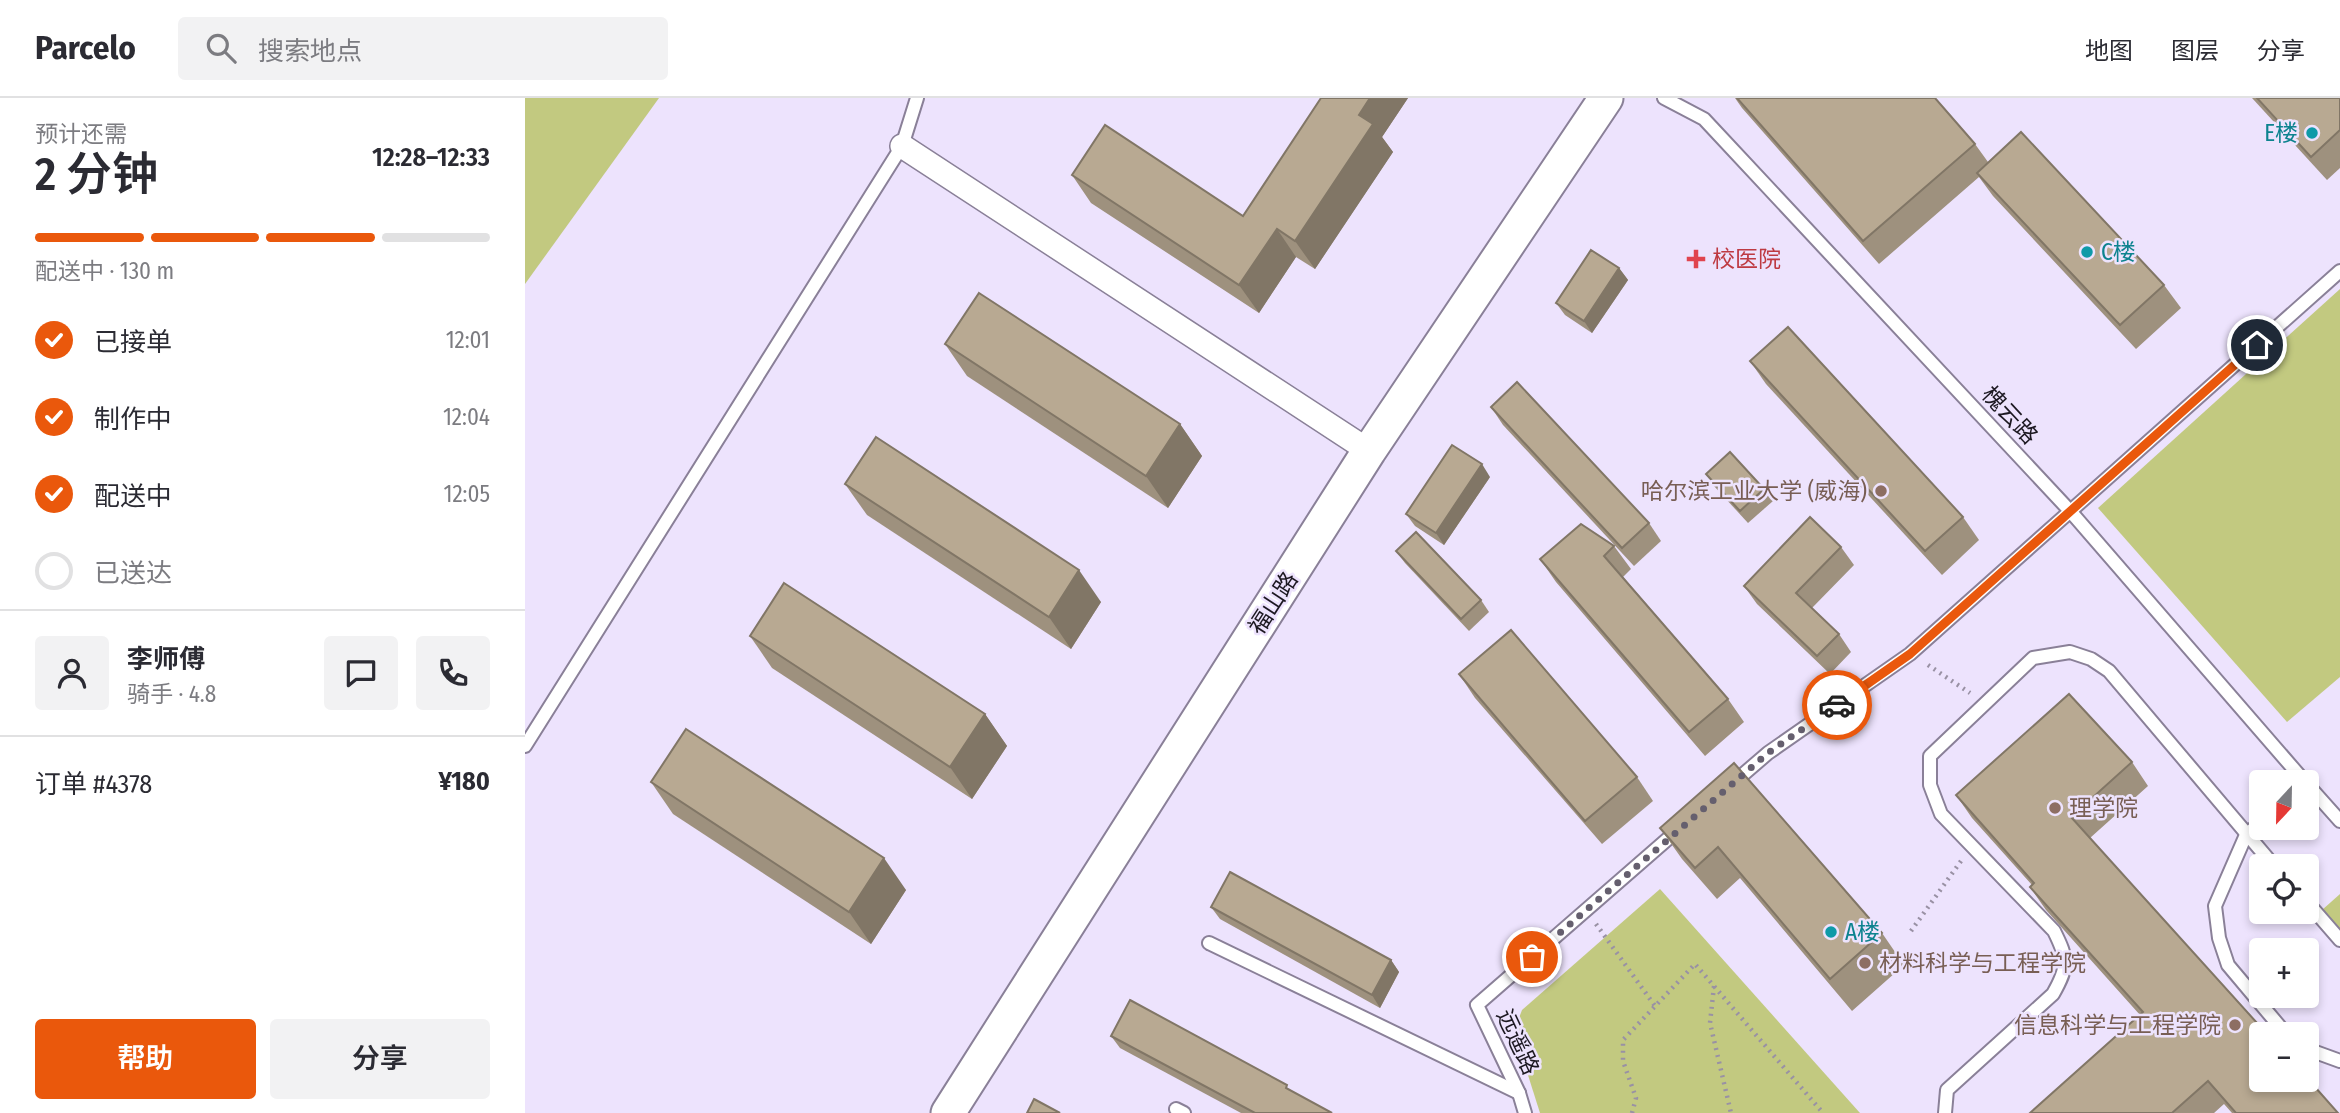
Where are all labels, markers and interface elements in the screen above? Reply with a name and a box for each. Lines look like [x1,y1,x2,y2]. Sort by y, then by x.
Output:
search box [178,17,668,80]
text: Parcelo [35,28,136,68]
icon: search [202,29,240,67]
text: 搜索地点 [258,36,362,67]
text: 地图 [2085,37,2133,65]
text: 图层 [2171,37,2219,65]
text: 分享 [2257,37,2305,65]
place label: E楼 [2264,119,2298,147]
text: 预计还需 [35,120,127,148]
marker: E楼 [2304,125,2320,141]
text: 12:28–12:33 [372,142,490,173]
text: 2 分钟 [35,147,158,202]
place label: C楼 [2101,238,2136,266]
marker: C楼 [2079,244,2095,260]
place label: 校医院 [1712,245,1781,273]
marker: 校医院 [1686,249,1706,269]
text: 配送中 · 130 m [35,257,174,285]
pin [2227,315,2287,375]
icon: check [35,321,73,359]
text: 12:01 [446,326,490,354]
icon: home [2238,326,2276,364]
text: 已接单 [94,327,172,358]
street label: 槐云路 [1976,380,2044,450]
icon: check [35,398,73,436]
text: 12:04 [443,403,490,431]
text: 制作中 [94,404,172,435]
icon: check [35,475,73,513]
place label: 哈尔滨工业大学 (威海) [1641,477,1867,505]
text: 12:05 [443,480,490,508]
text: 配送中 [94,481,172,512]
marker: 哈尔滨工业大学 (威海) [1873,483,1889,499]
text: 已送达 [94,558,172,589]
street label: 福山路 [1242,566,1304,640]
button: person [35,636,109,710]
button: chat [324,636,398,710]
button: phone [416,636,490,710]
text: 李师傅 [127,644,205,675]
courier [1802,670,1872,740]
text: 骑手 · 4.8 [127,680,216,708]
icon: car [1818,686,1856,724]
text: ¥180 [438,766,490,797]
text: 订单 #4378 [35,769,152,800]
north arrow [2249,770,2319,840]
map controls [2249,770,2319,1092]
place label: 理学院 [2069,794,2138,822]
marker: 理学院 [2047,800,2063,816]
button: locate [2249,854,2319,924]
place label: A楼 [1845,918,1880,946]
marker: A楼 [1823,924,1839,940]
pin [1502,927,1562,987]
icon: bag [1513,938,1551,976]
button: + [2249,938,2319,1008]
place label: 材料科学与工程学院 [1879,949,2086,977]
marker: 材料科学与工程学院 [1857,955,1873,971]
street label: 远遥路 [1491,1005,1545,1079]
place label: 信息科学与工程学院 [2014,1011,2221,1039]
marker: 信息科学与工程学院 [2227,1017,2243,1033]
button: 帮助 [35,1019,256,1099]
button: 分享 [270,1019,490,1099]
button: − [2249,1022,2319,1092]

